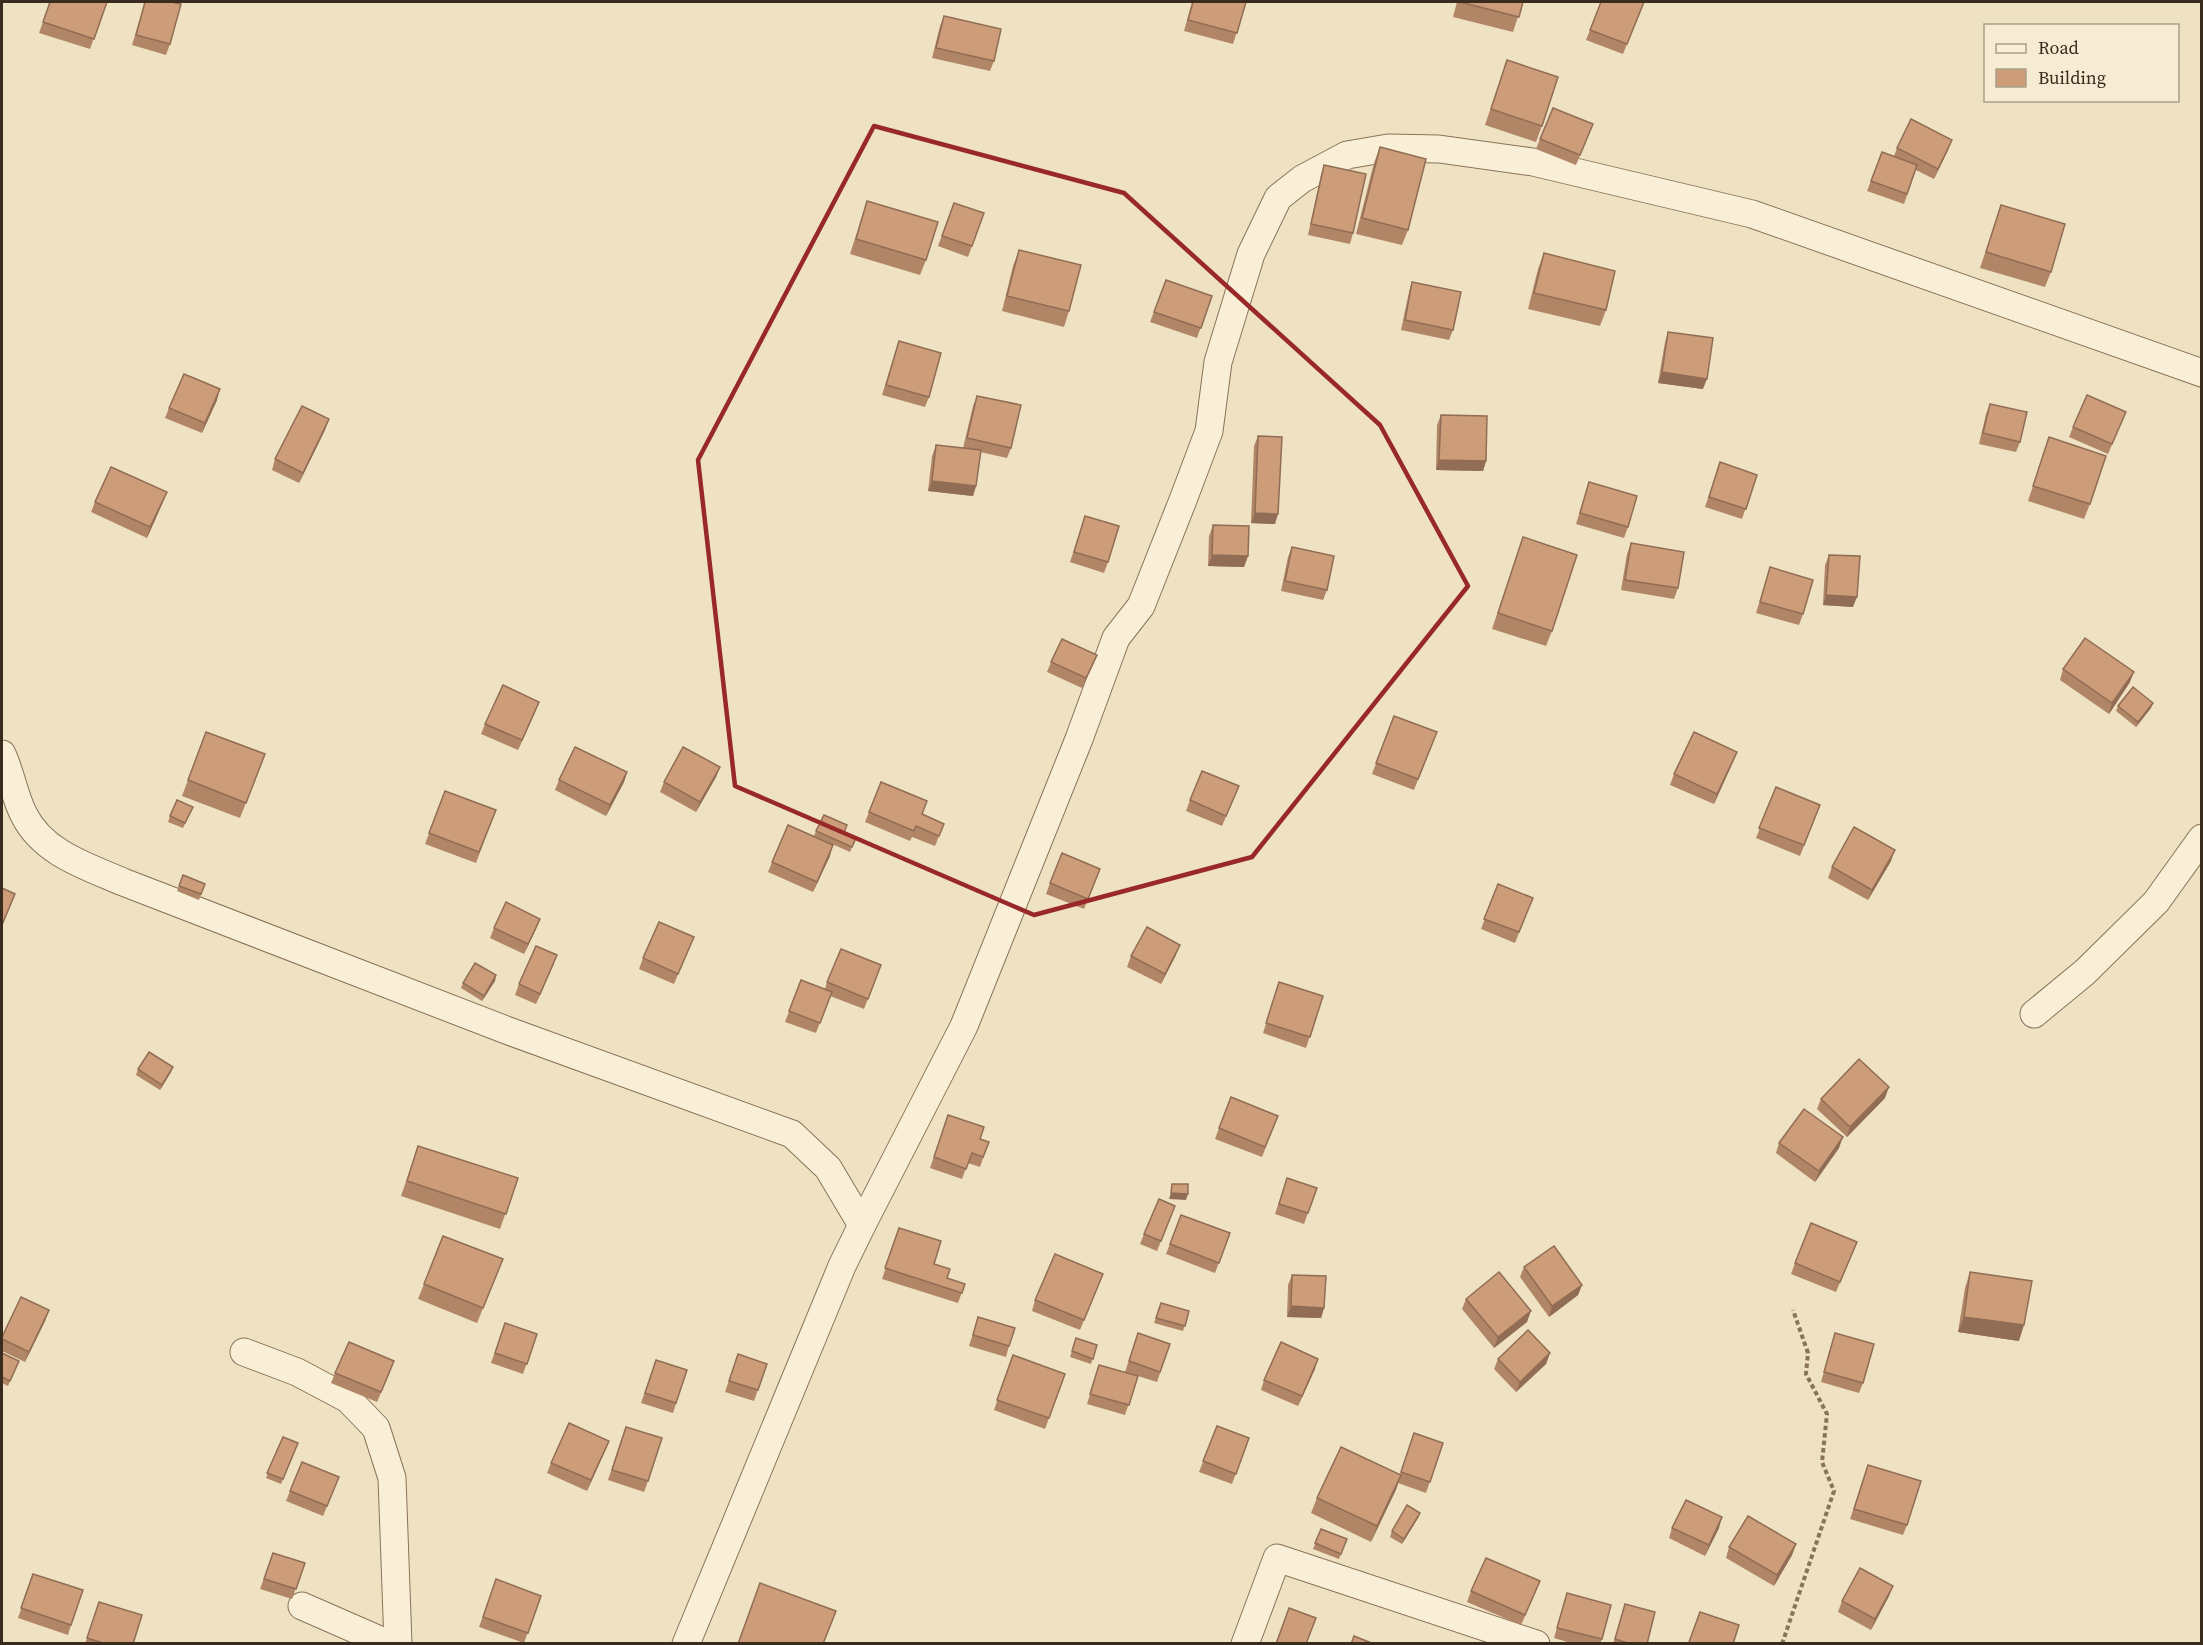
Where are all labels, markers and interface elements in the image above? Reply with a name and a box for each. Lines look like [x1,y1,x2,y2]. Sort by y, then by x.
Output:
legend [1984,24,2179,102]
text: Road [2038,35,2079,60]
text: Building [2038,65,2106,90]

